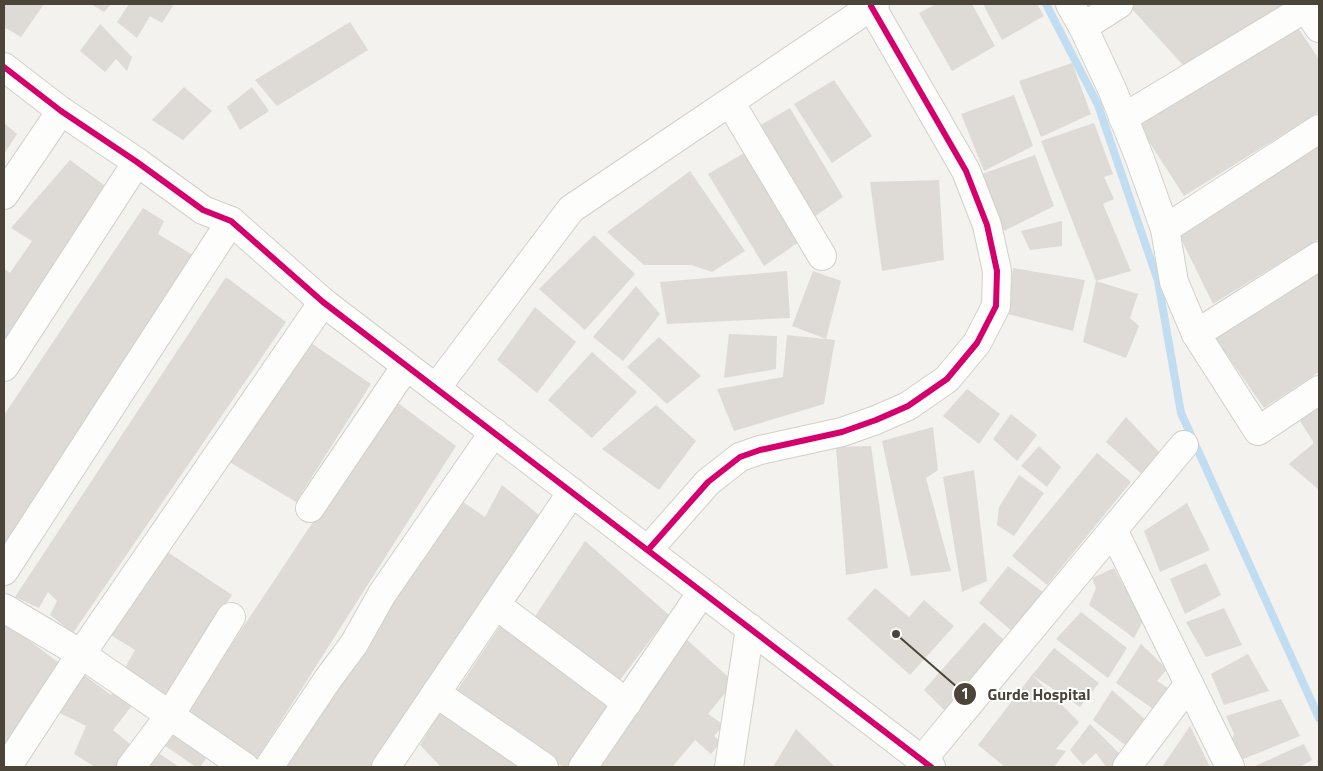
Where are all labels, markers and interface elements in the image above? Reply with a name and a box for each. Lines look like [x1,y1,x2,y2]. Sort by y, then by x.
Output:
callout: Gurde Hospital [953,678,1101,709]
text: 1 [961,682,969,705]
text: Gurde Hospital [988,682,1091,706]

